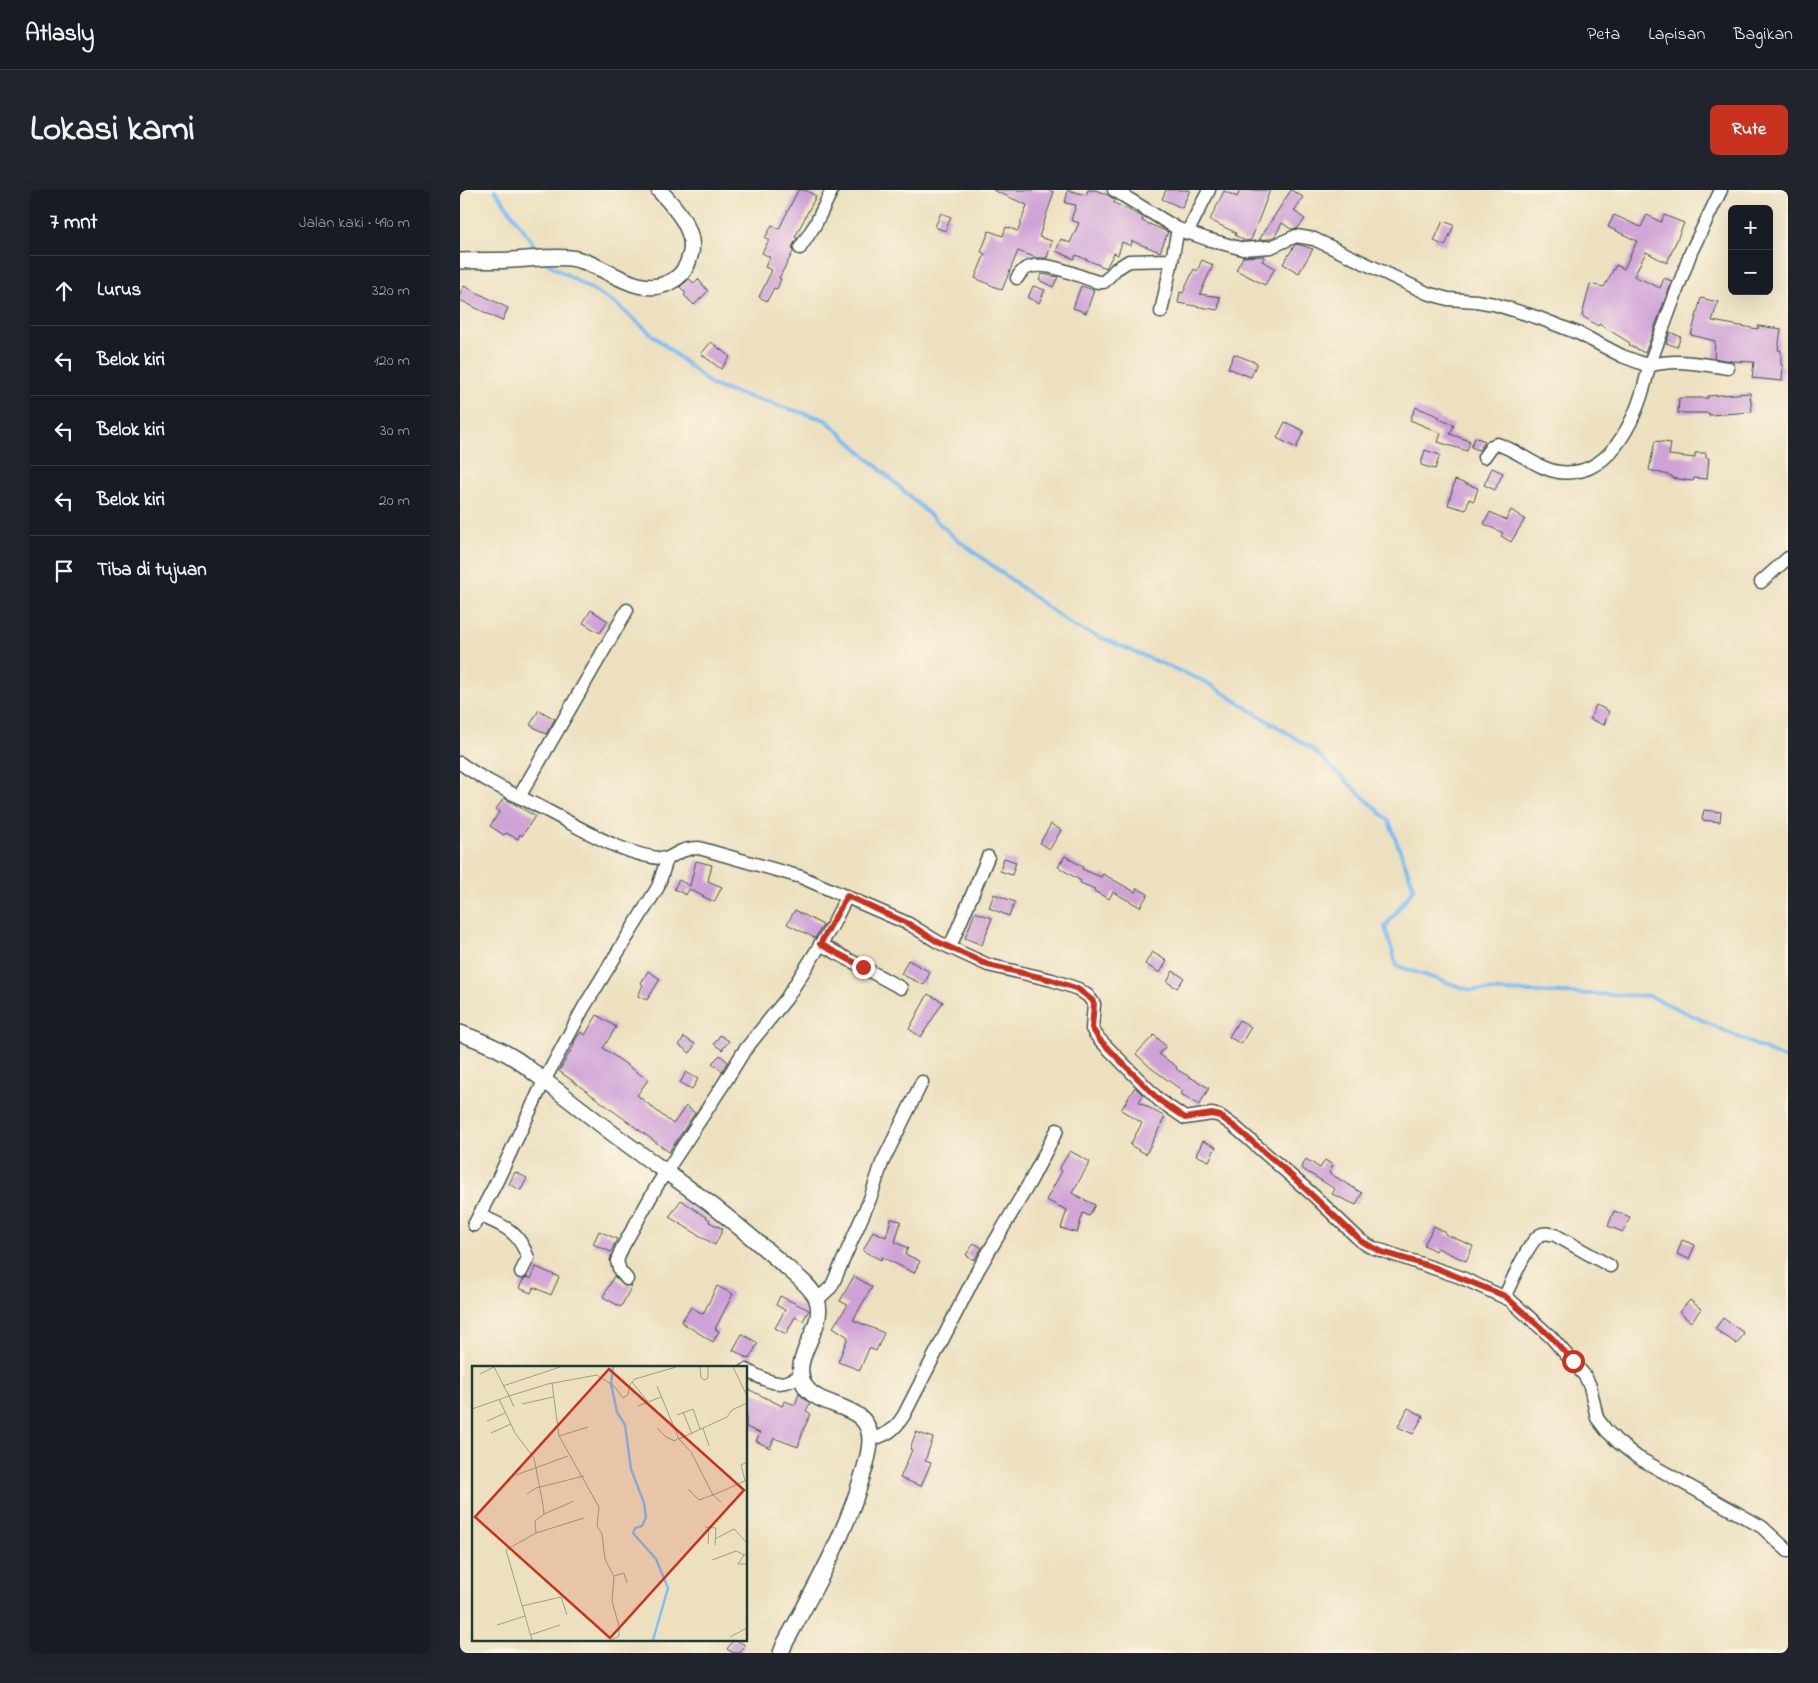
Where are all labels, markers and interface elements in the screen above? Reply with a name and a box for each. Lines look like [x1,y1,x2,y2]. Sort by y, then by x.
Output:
text: Atlasly [25,17,94,52]
text: Peta [1587,22,1620,48]
text: Lapisan [1648,22,1705,48]
text: Bagikan [1733,22,1793,48]
text: Lokasi kami [30,105,195,156]
button: Rute [1710,105,1788,155]
map controls [1728,205,1773,295]
button: + [1728,205,1773,250]
text: 7 mnt [50,208,98,238]
text: Jalan kaki · 490 m [299,211,410,235]
button: − [1728,250,1773,295]
icon: ahead [50,277,78,305]
text: Lurus [97,277,141,304]
text: 320 m [372,279,410,303]
icon: left [50,347,78,375]
text: Belok kiri [97,347,165,374]
text: 120 m [374,349,410,373]
icon: left [50,417,78,445]
text: Belok kiri [97,417,165,444]
text: 30 m [380,419,410,443]
icon: left [50,487,78,515]
text: Belok kiri [97,487,165,514]
text: 20 m [379,489,410,513]
icon: arrive [50,557,78,585]
text: Tiba di tujuan [97,557,207,584]
route end [852,956,875,979]
route start [1562,1350,1585,1373]
inset map [472,1366,748,1640]

